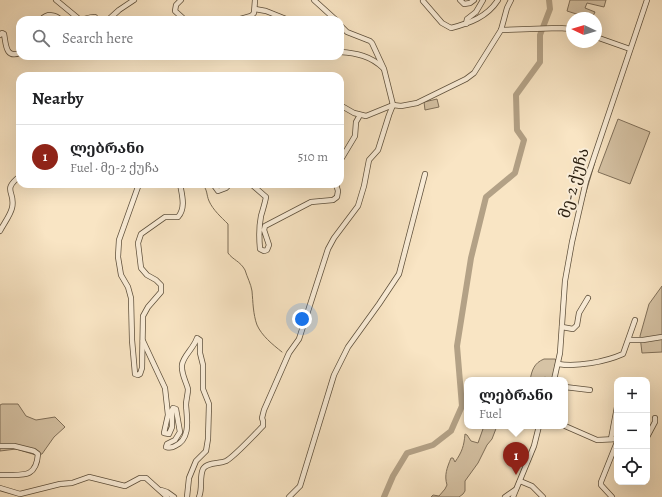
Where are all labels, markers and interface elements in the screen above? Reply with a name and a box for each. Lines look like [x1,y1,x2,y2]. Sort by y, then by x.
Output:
north arrow [566,12,602,48]
search box [16,16,344,60]
icon: search [30,27,52,49]
text: Search here [62,28,133,48]
text: Nearby [32,87,83,110]
text: ლებრანი [70,138,144,158]
street label: მე-2 ქუჩა [553,145,595,221]
text: 1 [43,148,47,165]
text: 510 m [298,148,328,165]
text: Fuel · მე-2 ქუჩა [70,159,159,176]
your location [292,309,312,329]
popup [464,377,568,429]
map controls [614,377,650,485]
button: + [614,377,650,413]
text: ლებრანი [479,385,553,405]
text: Fuel [479,405,502,422]
button: − [614,413,650,449]
pin: 1 [503,442,529,475]
button: locate [614,449,650,485]

